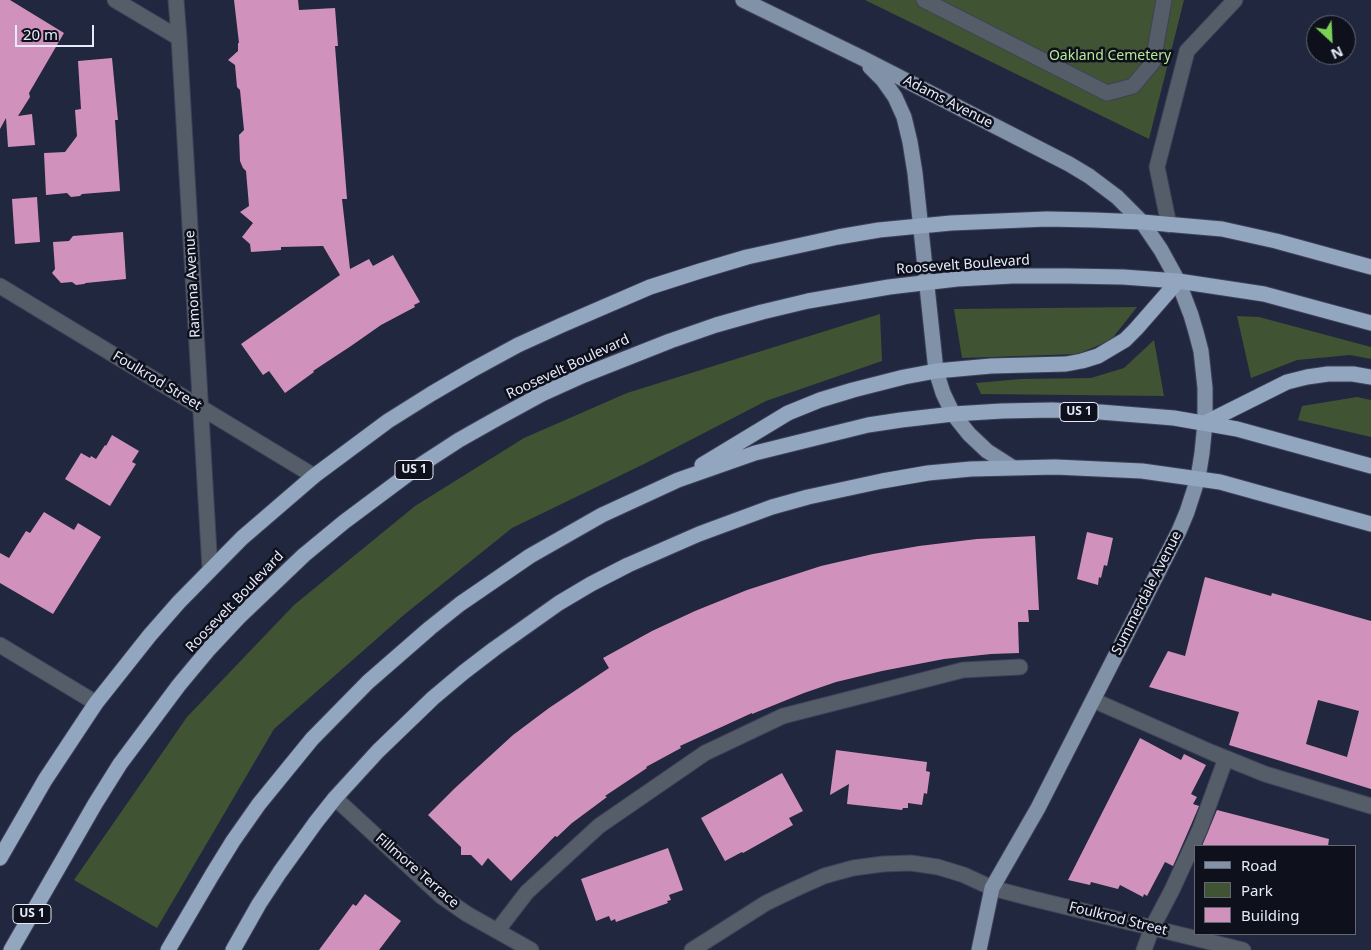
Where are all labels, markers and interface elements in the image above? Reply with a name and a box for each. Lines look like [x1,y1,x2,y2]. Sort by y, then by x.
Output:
scale bar [18,15,96,47]
north arrow [1306,15,1356,65]
text: 20 m [23,24,58,44]
text: N [1328,42,1346,64]
park label: Oakland Cemetery [1049,48,1171,64]
street label: Adams Avenue [901,72,995,132]
street label: Ramona Avenue [182,230,204,338]
street label: Roosevelt Boulevard [896,252,1030,278]
street label: Roosevelt Boulevard [504,331,632,403]
street label: Foulkrod Street [109,348,205,414]
road number: US 1 [1060,402,1098,422]
road number: US 1 [395,460,433,480]
street label: Summerdale Avenue [1108,528,1186,658]
street label: Roosevelt Boulevard [182,548,288,656]
street label: Fillmore Terrace [372,830,462,912]
legend [1194,845,1356,935]
text: Road [1241,855,1277,875]
text: Park [1241,880,1273,900]
street label: Foulkrod Street [1067,899,1169,939]
road number: US 1 [13,904,51,924]
text: Building [1241,905,1299,925]

